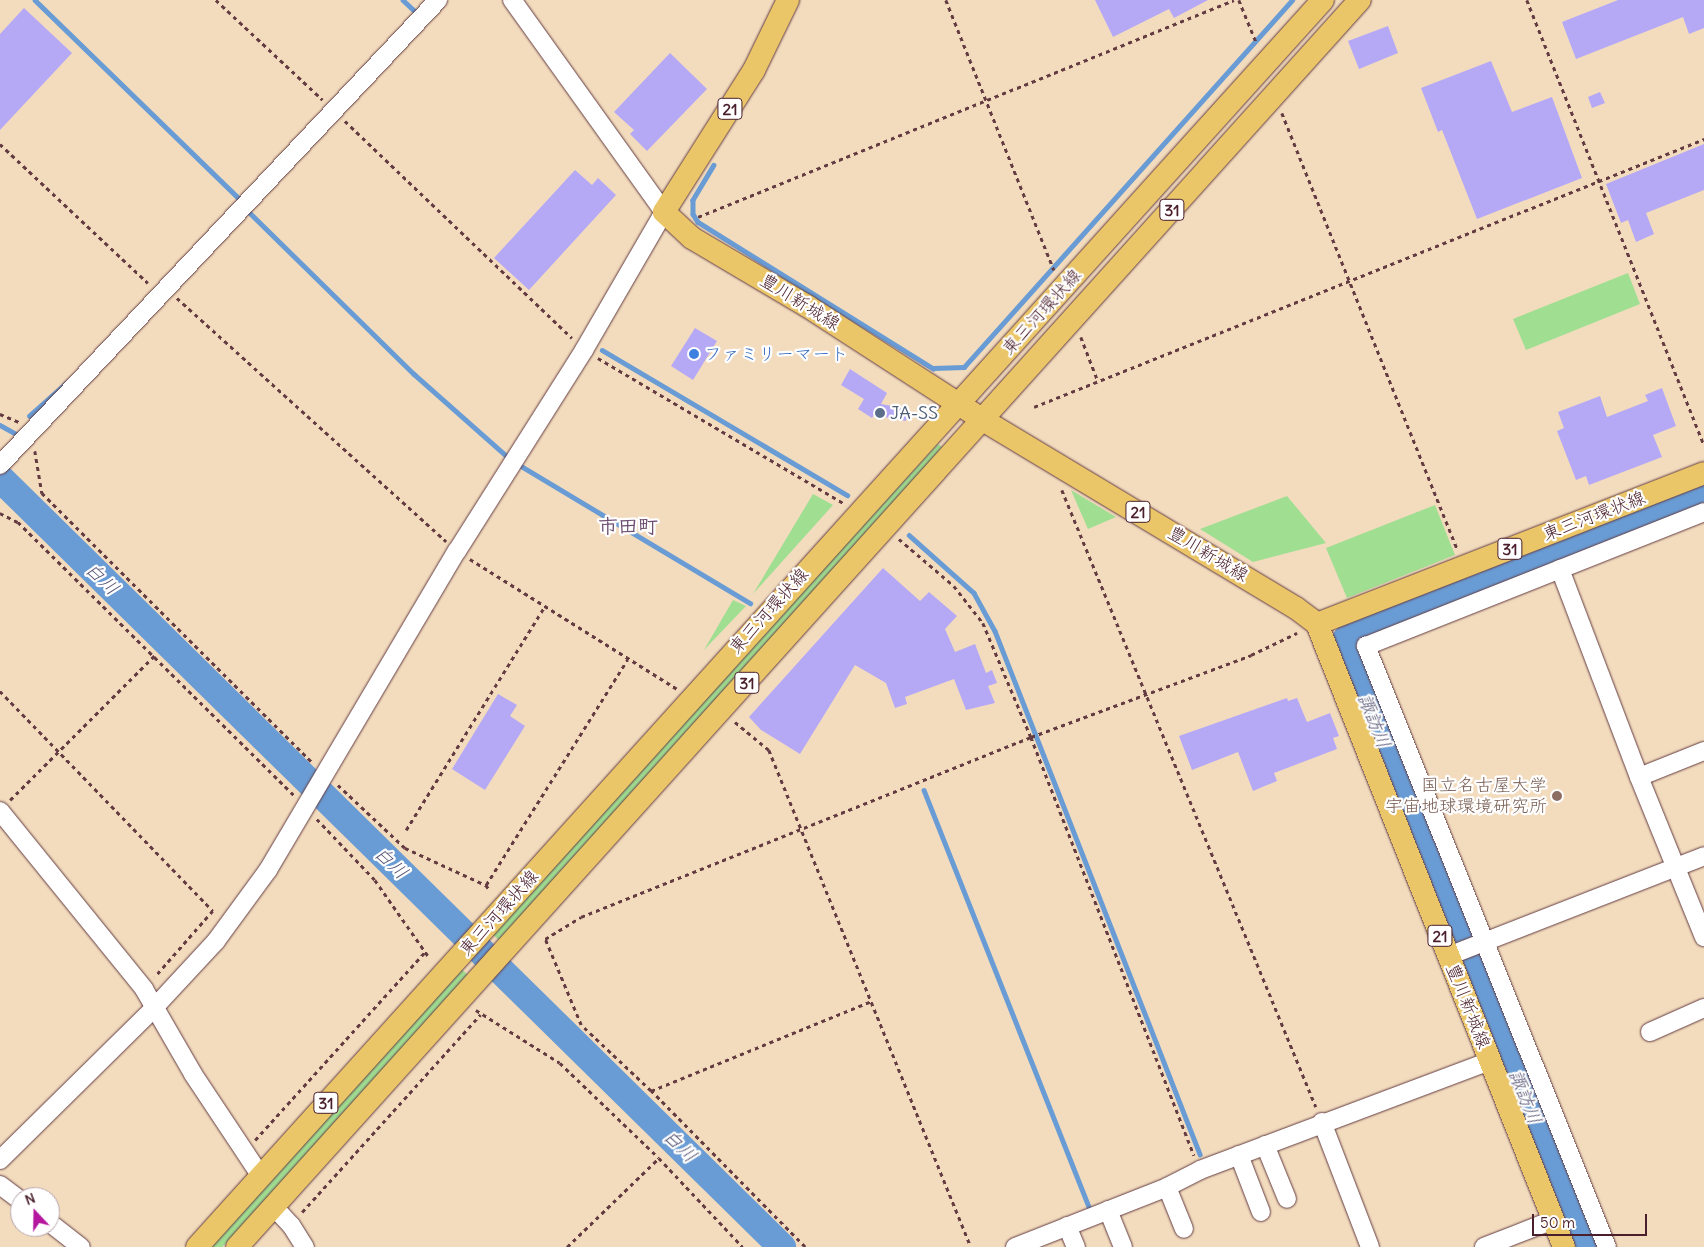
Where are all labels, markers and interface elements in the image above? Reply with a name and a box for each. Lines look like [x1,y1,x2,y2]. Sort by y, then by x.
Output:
road number: 21 [716,96,744,122]
road number: 31 [1158,196,1186,224]
street label: 東三河環状線 [998,265,1086,359]
street label: 豊川新城線 [756,269,844,335]
place label: ファミリーマート [704,343,848,365]
marker: ファミリーマート [688,348,700,360]
place label: JA-SS [890,402,938,424]
marker: JA-SS [874,407,886,419]
street label: 東三河環状線 [1540,487,1648,545]
road number: 21 [1124,498,1152,526]
district label: 市田町 [598,513,658,537]
street label: 豊川新城線 [1164,522,1252,586]
road number: 31 [1496,536,1524,562]
water label: 白川 [80,558,124,600]
street label: 東三河環状線 [725,564,813,658]
road number: 31 [733,670,761,696]
water label: 諏訪川 [1353,690,1395,752]
place label: 国立名古屋大学 宇宙地球環境研究所 [1385,775,1547,818]
marker: 国立名古屋大学 宇宙地球環境研究所 [1551,790,1563,802]
water label: 白川 [369,842,413,884]
street label: 東三河環状線 [455,866,543,960]
road number: 21 [1426,922,1454,949]
street label: 豊川新城線 [1441,960,1495,1052]
water label: 諏訪川 [1504,1066,1546,1128]
road number: 31 [312,1090,340,1116]
water label: 白川 [658,1125,702,1167]
north arrow [10,1187,60,1237]
text: N [22,1189,38,1209]
scale bar [1534,1204,1649,1236]
text: 50 m [1540,1213,1575,1232]

